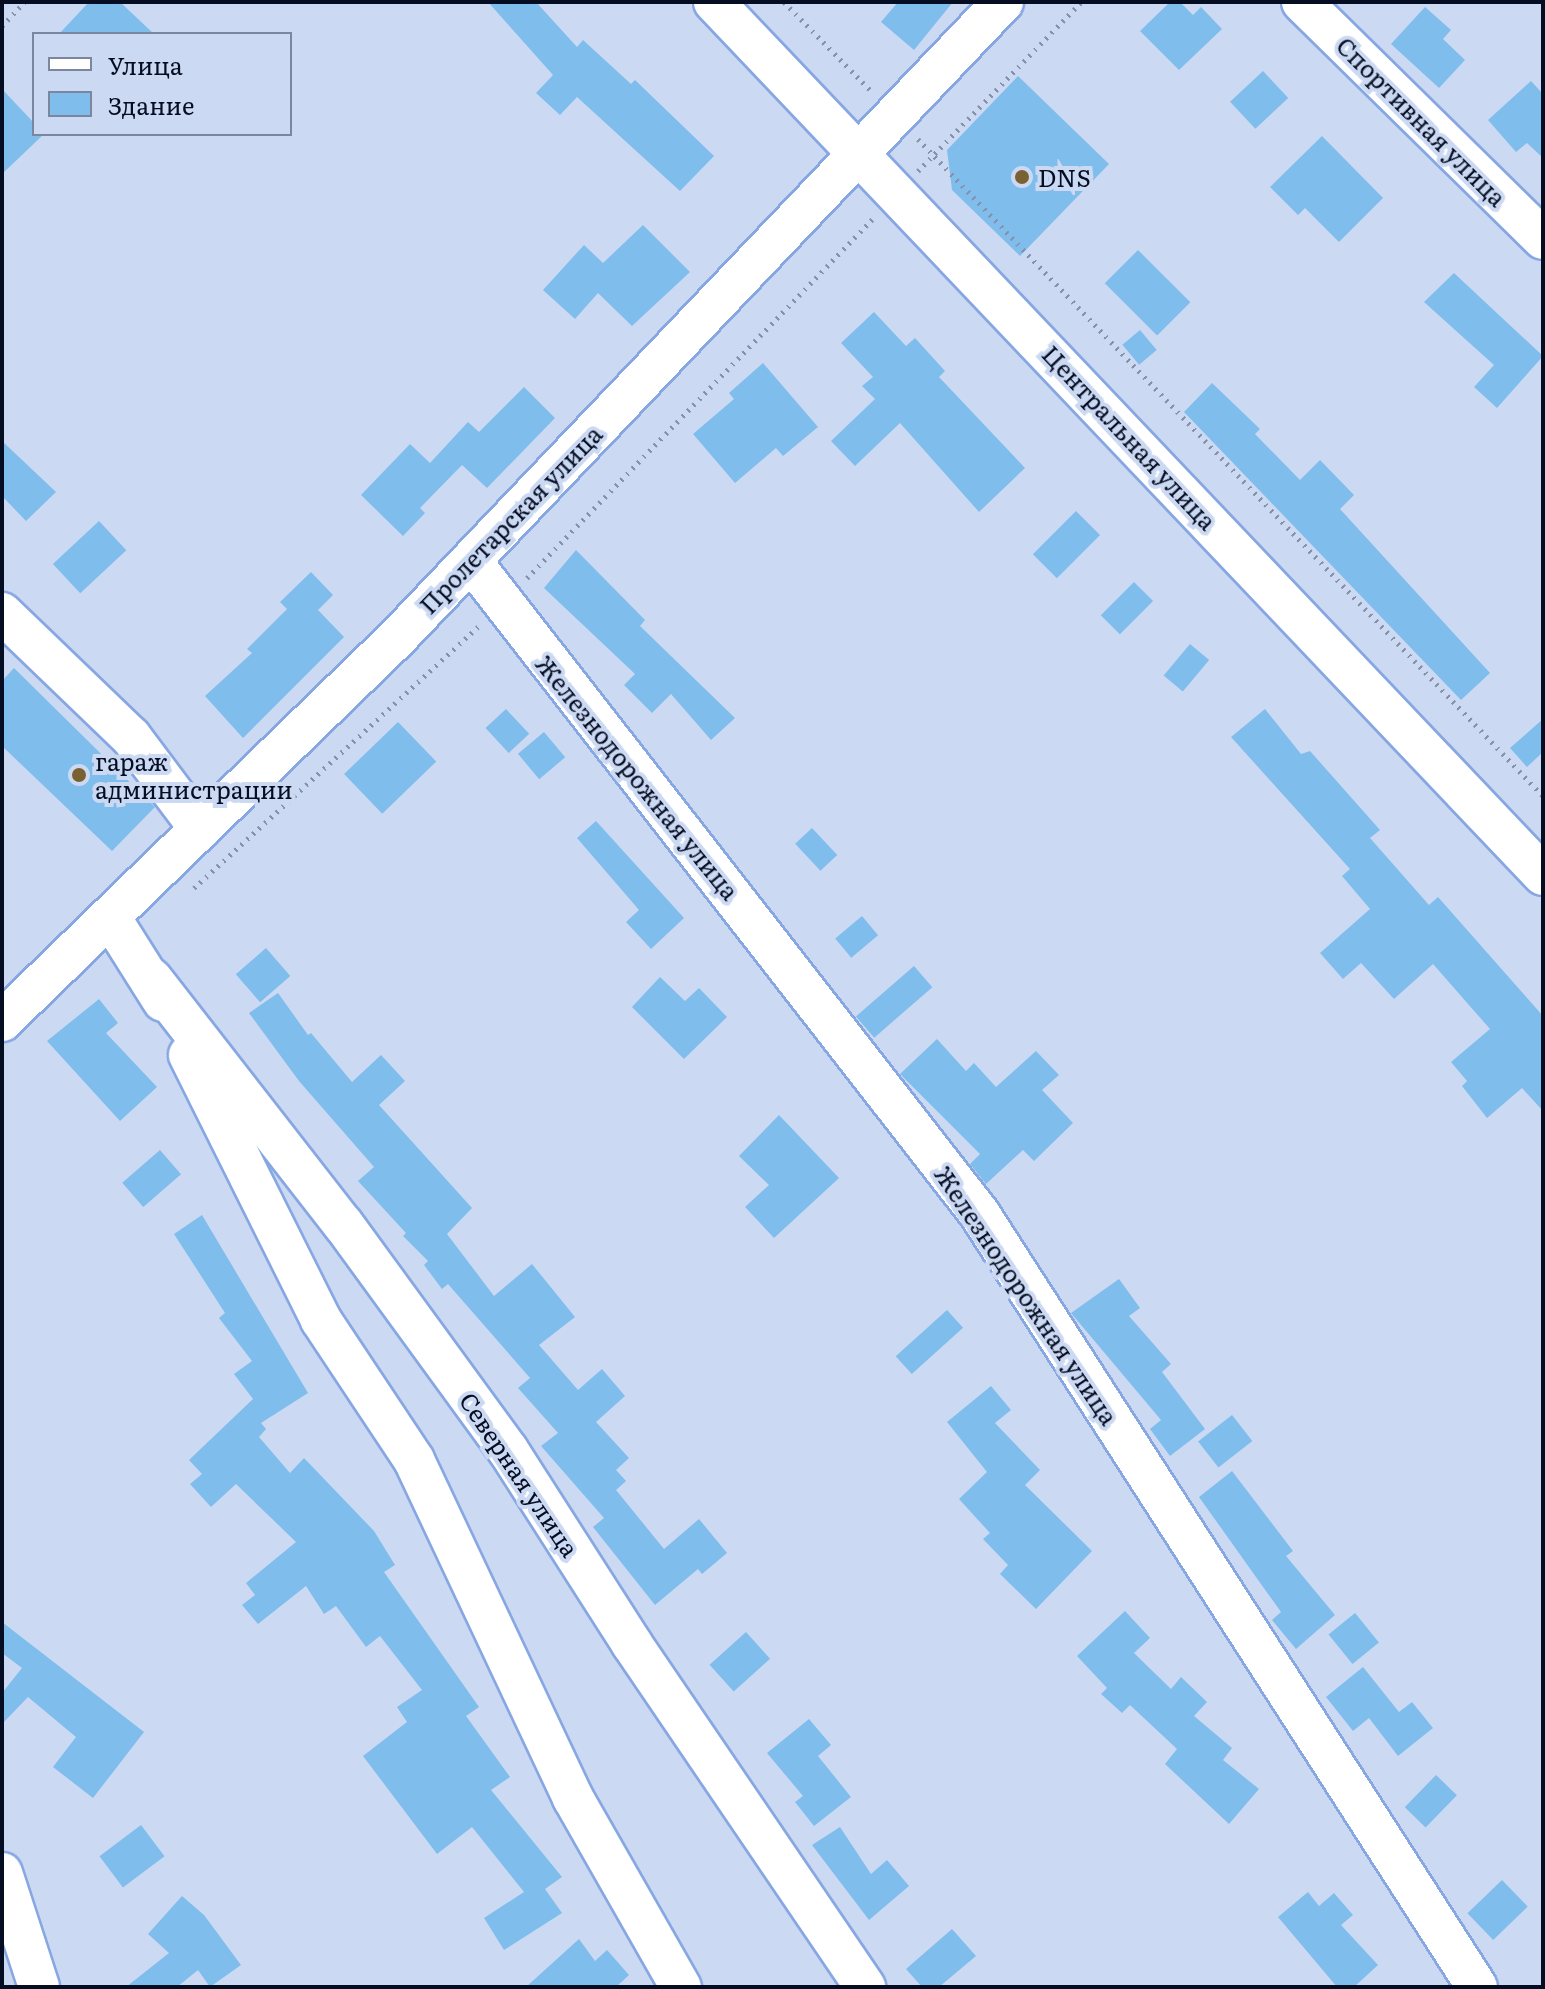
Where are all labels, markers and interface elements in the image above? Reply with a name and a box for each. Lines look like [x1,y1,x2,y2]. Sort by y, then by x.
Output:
street label: Спортивная улица [1331,30,1513,212]
legend [32,32,292,136]
text: Улица [108,47,183,82]
text: Здание [108,87,194,122]
place label: DNS [1038,163,1091,191]
marker: DNS [1013,168,1031,186]
street label: Центральная улица [1037,339,1223,535]
street label: Пролетарская улица [413,419,607,619]
street label: Железнодорожная улица [531,649,745,905]
place label: гараж администрации [95,747,293,803]
marker: гараж администрации [70,766,88,784]
street label: Железнодорожная улица [930,1160,1124,1430]
street label: Северная улица [454,1386,586,1562]

